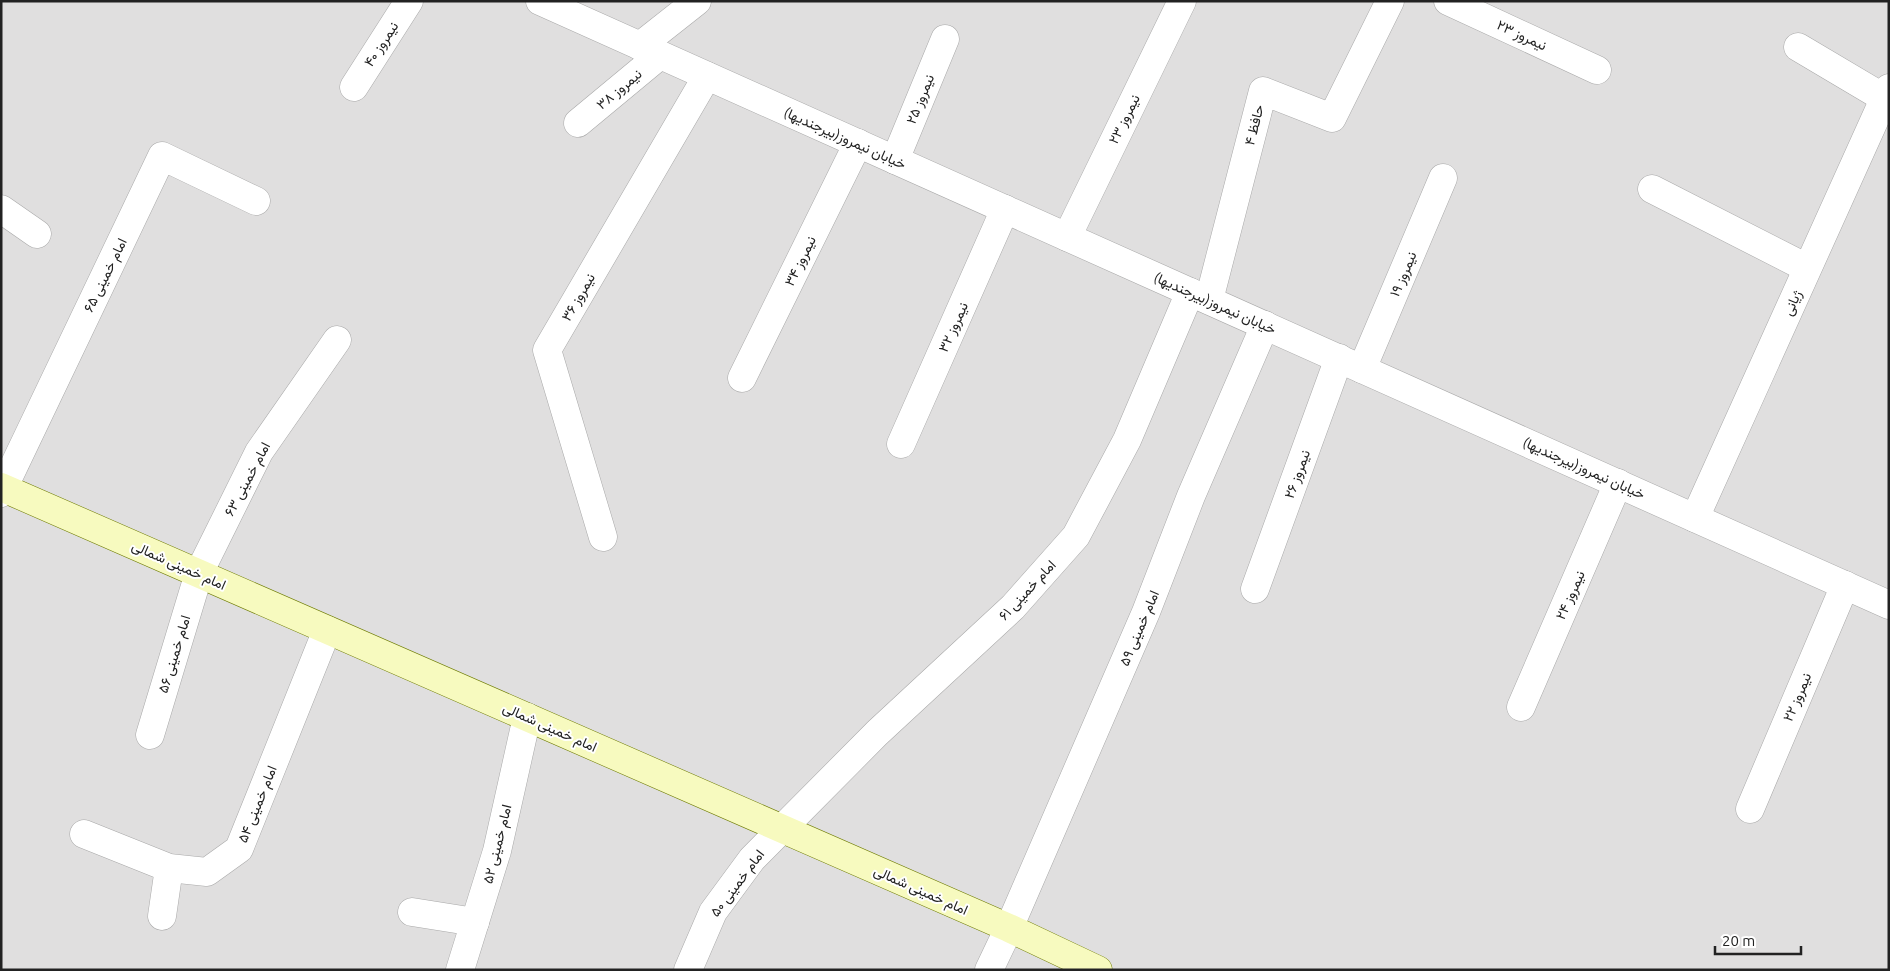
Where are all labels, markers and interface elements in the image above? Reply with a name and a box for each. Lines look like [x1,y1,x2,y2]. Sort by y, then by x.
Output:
street label: نیمروز ۲۳ [1494,17,1549,54]
street label: نیمروز ۴۰ [361,18,402,70]
street label: نیمروز ۳۸ [593,66,645,113]
street label: نیمروز ۲۵ [903,72,938,127]
street label: نیمروز ۲۳ [1105,92,1144,147]
street label: حافظ ۴ [1241,103,1267,147]
street label: خیابان نیمروز(بیرجندیها) [781,104,909,173]
street label: نیمروز ۳۴ [781,233,820,289]
street label: امام خمینی ۶۵ [80,235,131,315]
street label: نیمروز ۱۹ [1386,249,1421,299]
street label: خیابان نیمروز(بیرجندیها) [1151,269,1279,338]
street label: نیمروز ۳۶ [558,270,599,324]
street label: ژیانی [1779,288,1806,318]
street label: نیمروز ۳۲ [935,299,972,355]
street label: خیابان نیمروز(بیرجندیها) [1520,434,1648,503]
street label: امام خمینی ۶۳ [221,439,274,519]
street label: نیمروز ۲۶ [1281,447,1314,501]
street label: امام خمینی شمالی [129,537,229,594]
street label: امام خمینی ۶۱ [995,557,1060,624]
street label: نیمروز ۲۴ [1552,568,1589,622]
street label: امام خمینی ۵۹ [1116,588,1163,669]
street label: امام خمینی ۵۶ [155,613,194,695]
street label: نیمروز ۲۲ [1780,670,1815,724]
street label: امام خمینی شمالی [500,699,600,756]
street label: امام خمینی ۵۴ [234,763,281,845]
street label: امام خمینی ۵۲ [479,803,516,885]
street label: امام خمینی ۵۰ [707,846,768,920]
street label: امام خمینی شمالی [871,862,971,919]
scale bar [1715,924,1801,956]
text: 20 m [1722,932,1755,949]

